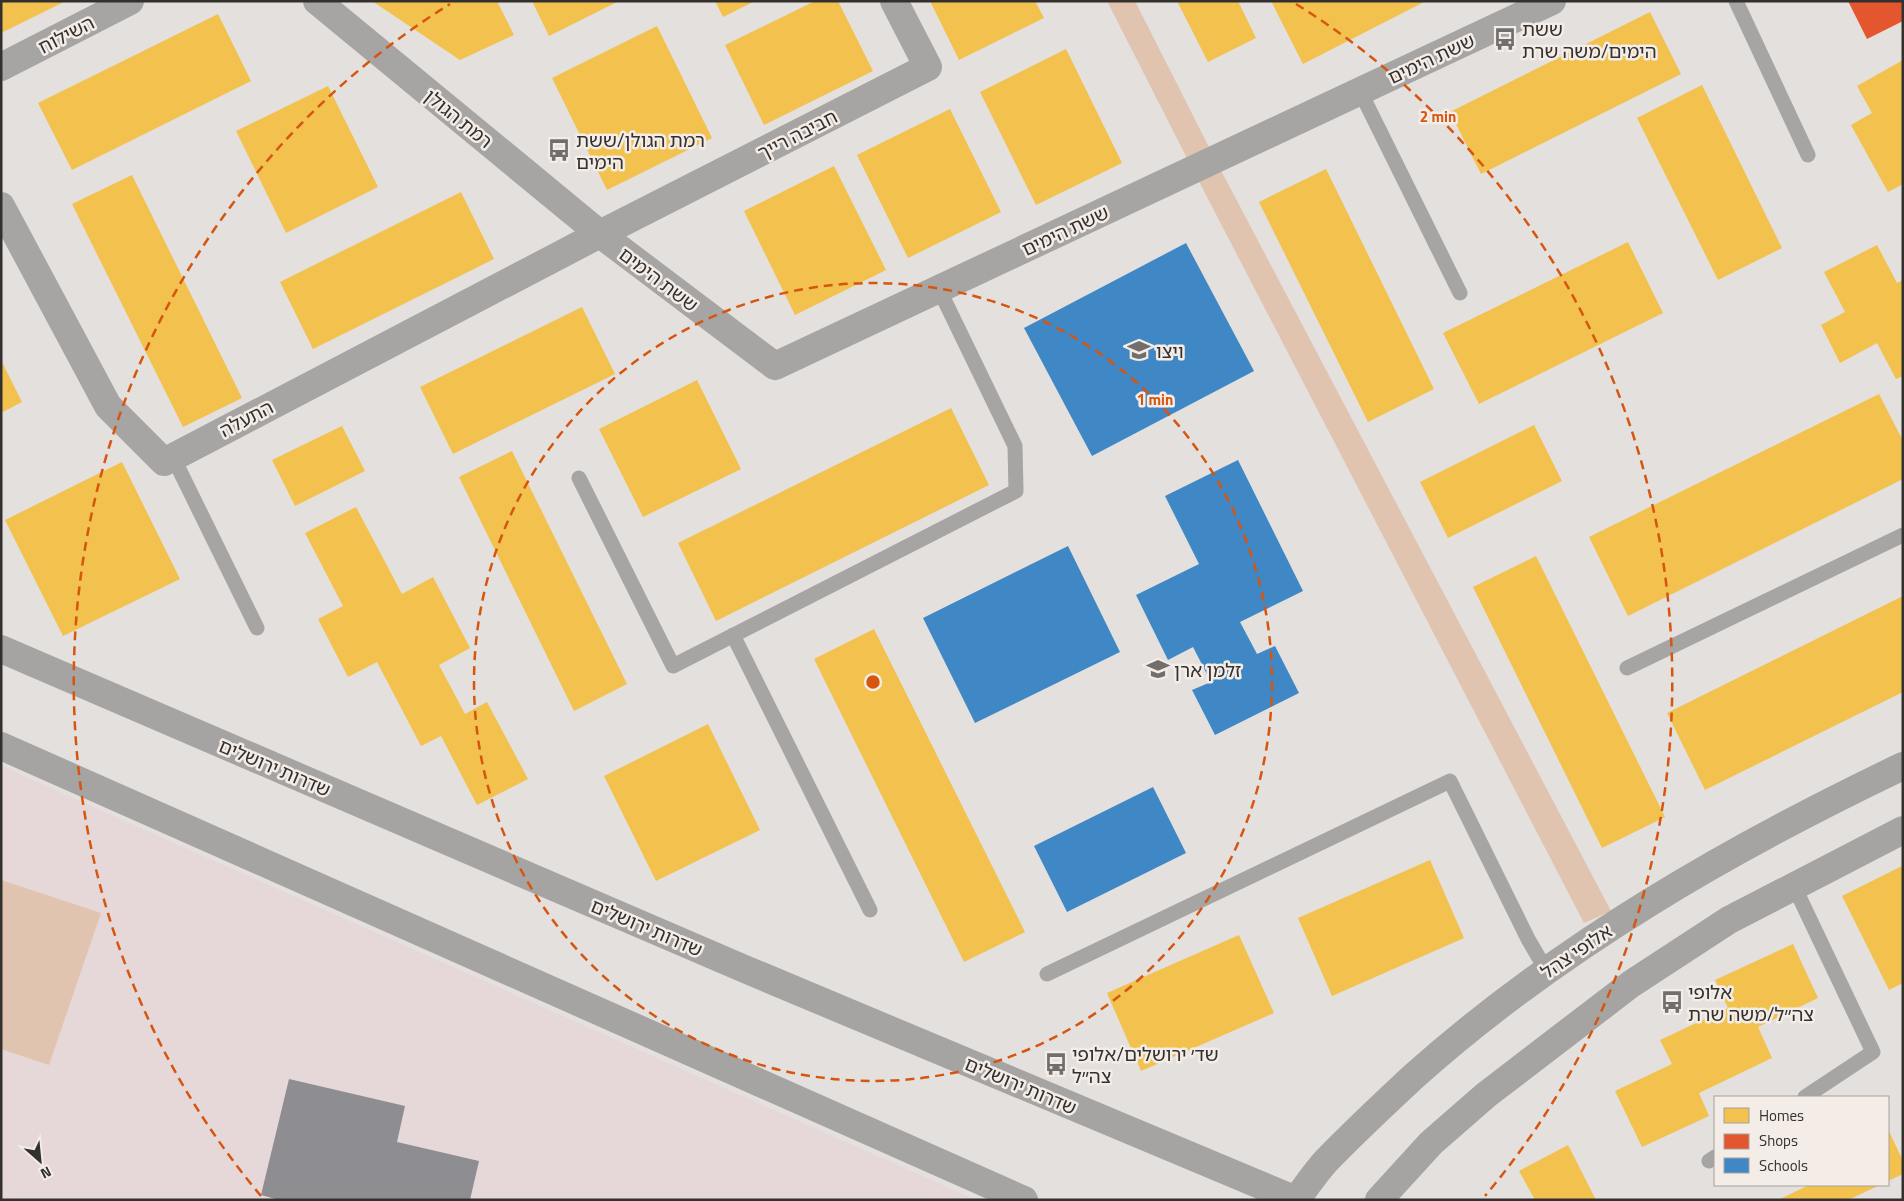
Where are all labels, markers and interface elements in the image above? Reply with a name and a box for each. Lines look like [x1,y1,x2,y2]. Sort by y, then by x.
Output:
street label: השילוח [33,8,99,60]
place label: ששת הימים/משה שרת [1522,14,1657,65]
street label: ששת הימים [1383,25,1479,91]
bus stop icon: ששת הימים/משה שרת [1492,26,1518,52]
street label: רמת הגולן [419,81,499,155]
street label: חביבה רייך [752,101,842,167]
text: 2 min [1420,105,1456,128]
place label: רמת הגולן/ששת הימים [576,125,705,176]
bus stop icon: רמת הגולן/ששת הימים [546,137,572,163]
street label: ששת הימים [1017,197,1113,263]
street label: ששת הימים [613,239,705,319]
place label: ויצו [1156,336,1184,365]
school or university icon: ויצו [1126,337,1152,363]
text: 1 min [1137,388,1173,411]
street label: התעלה [214,392,278,444]
place label: זלמן ארן [1174,655,1241,684]
school or university icon: זלמן ארן [1145,656,1171,682]
centre of rings [864,673,882,691]
street label: שדרות ירושלים [215,730,335,804]
street label: שדרות ירושלים [587,890,707,964]
street label: אלופי צהל [1534,916,1618,986]
place label: אלופי צה״ל/משה שרת [1688,977,1814,1028]
bus stop icon: אלופי צה״ל/משה שרת [1659,989,1685,1015]
place label: שד׳ ירושלים/אלופי צה״ל [1072,1039,1219,1090]
street label: שדרות ירושלים [961,1048,1081,1122]
bus stop icon: שד׳ ירושלים/אלופי צה״ל [1043,1051,1069,1077]
legend [1714,1096,1889,1186]
text: Homes [1759,1104,1804,1127]
text: Shops [1759,1129,1798,1152]
north arrow [15,1136,65,1186]
text: Schools [1759,1154,1808,1177]
text: N [37,1161,55,1185]

